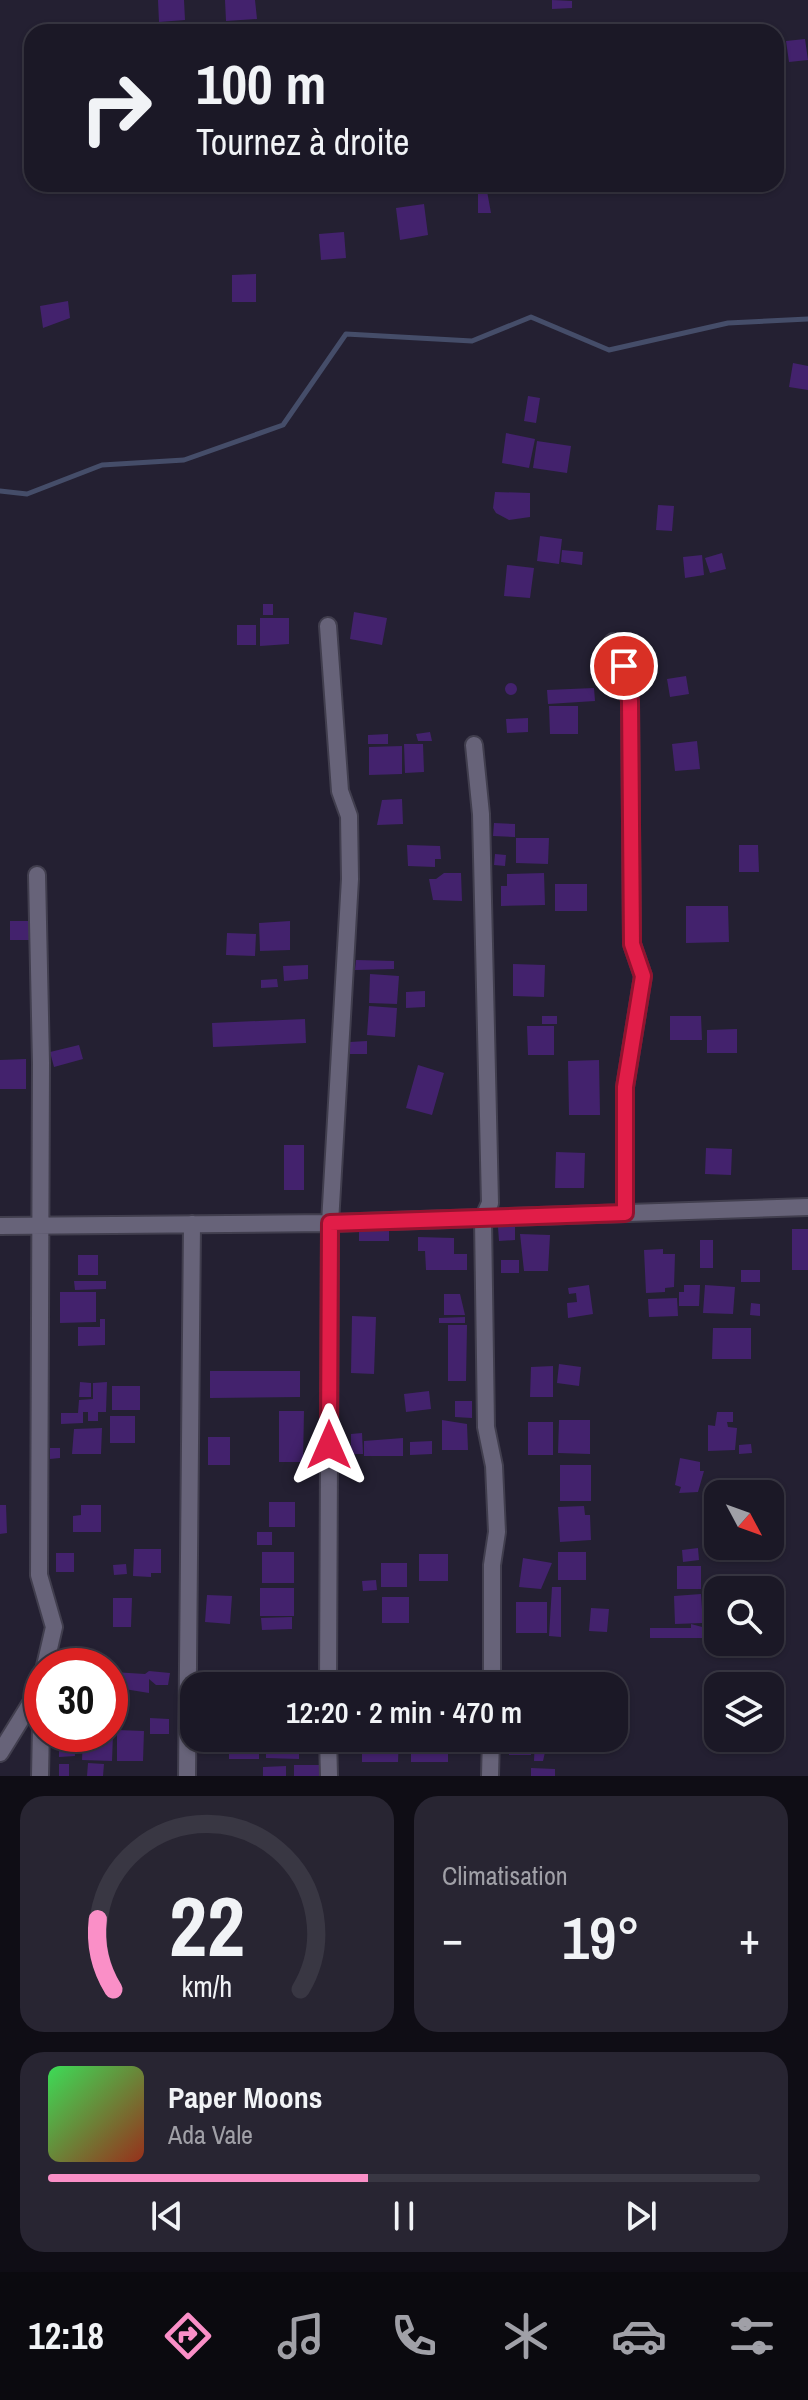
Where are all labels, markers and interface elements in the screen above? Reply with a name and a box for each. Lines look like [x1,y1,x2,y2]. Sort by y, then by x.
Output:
text: 100 m [196,46,326,121]
icon: right [64,56,168,160]
text: Tournez à droite [196,118,409,166]
pin [590,632,658,700]
icon: arrive [602,644,646,688]
position arrow [287,1403,371,1487]
north arrow [704,1480,784,1560]
map controls [704,1480,784,1752]
button: search [704,1576,784,1656]
speed limit sign: 30 [24,1648,128,1752]
button: layers [704,1672,784,1752]
text: 12:20 · 2 min · 470 m [286,1692,522,1732]
text: Climatisation [442,1858,568,1893]
text: 22 [169,1870,245,1982]
text: 19° [562,1897,640,1978]
text: − [442,1908,463,1968]
text: + [739,1908,760,1968]
text: km/h [182,1967,232,2006]
text: Paper Moons [168,2077,322,2117]
text: Ada Vale [168,2117,253,2152]
icon: previous [145,2194,189,2238]
icon: pause [382,2194,426,2238]
icon: next [619,2194,663,2238]
icon: directions [160,2308,216,2364]
icon: music [273,2308,329,2364]
icon: phone [386,2308,442,2364]
icon: climate [498,2308,554,2364]
icon: car [611,2308,667,2364]
icon: filters [724,2308,780,2364]
text: 12:18 [28,2312,104,2360]

